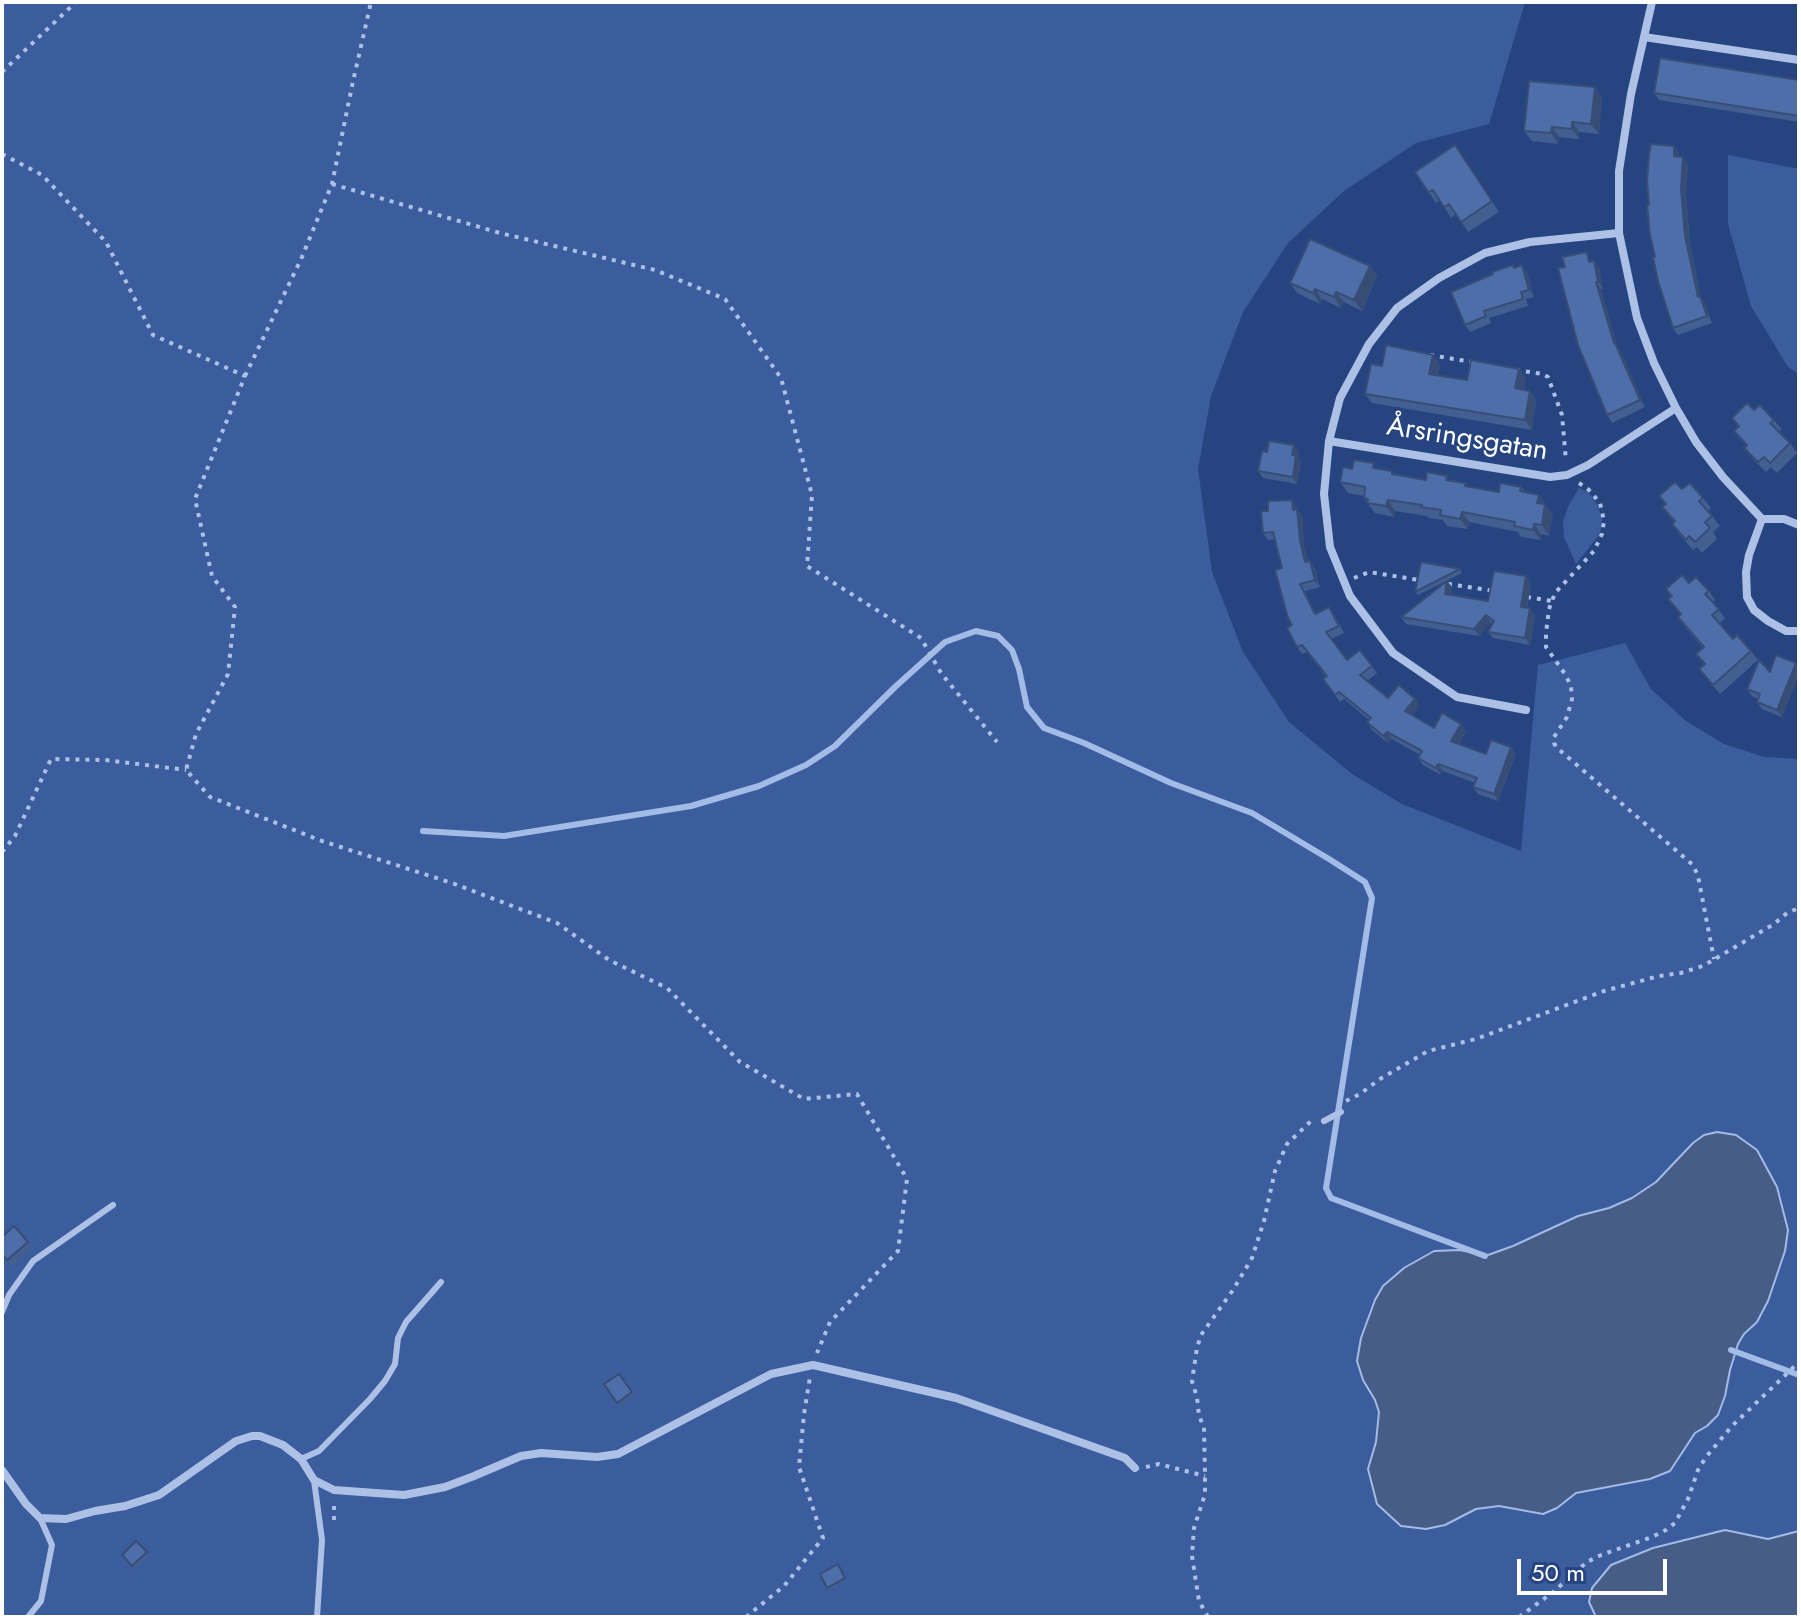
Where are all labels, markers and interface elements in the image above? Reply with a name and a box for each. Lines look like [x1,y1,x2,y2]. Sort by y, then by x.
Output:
street label: Årsringsgatan [1384,411,1550,469]
scale bar [1521,1543,1671,1593]
text: 50 m [1531,1555,1585,1590]

